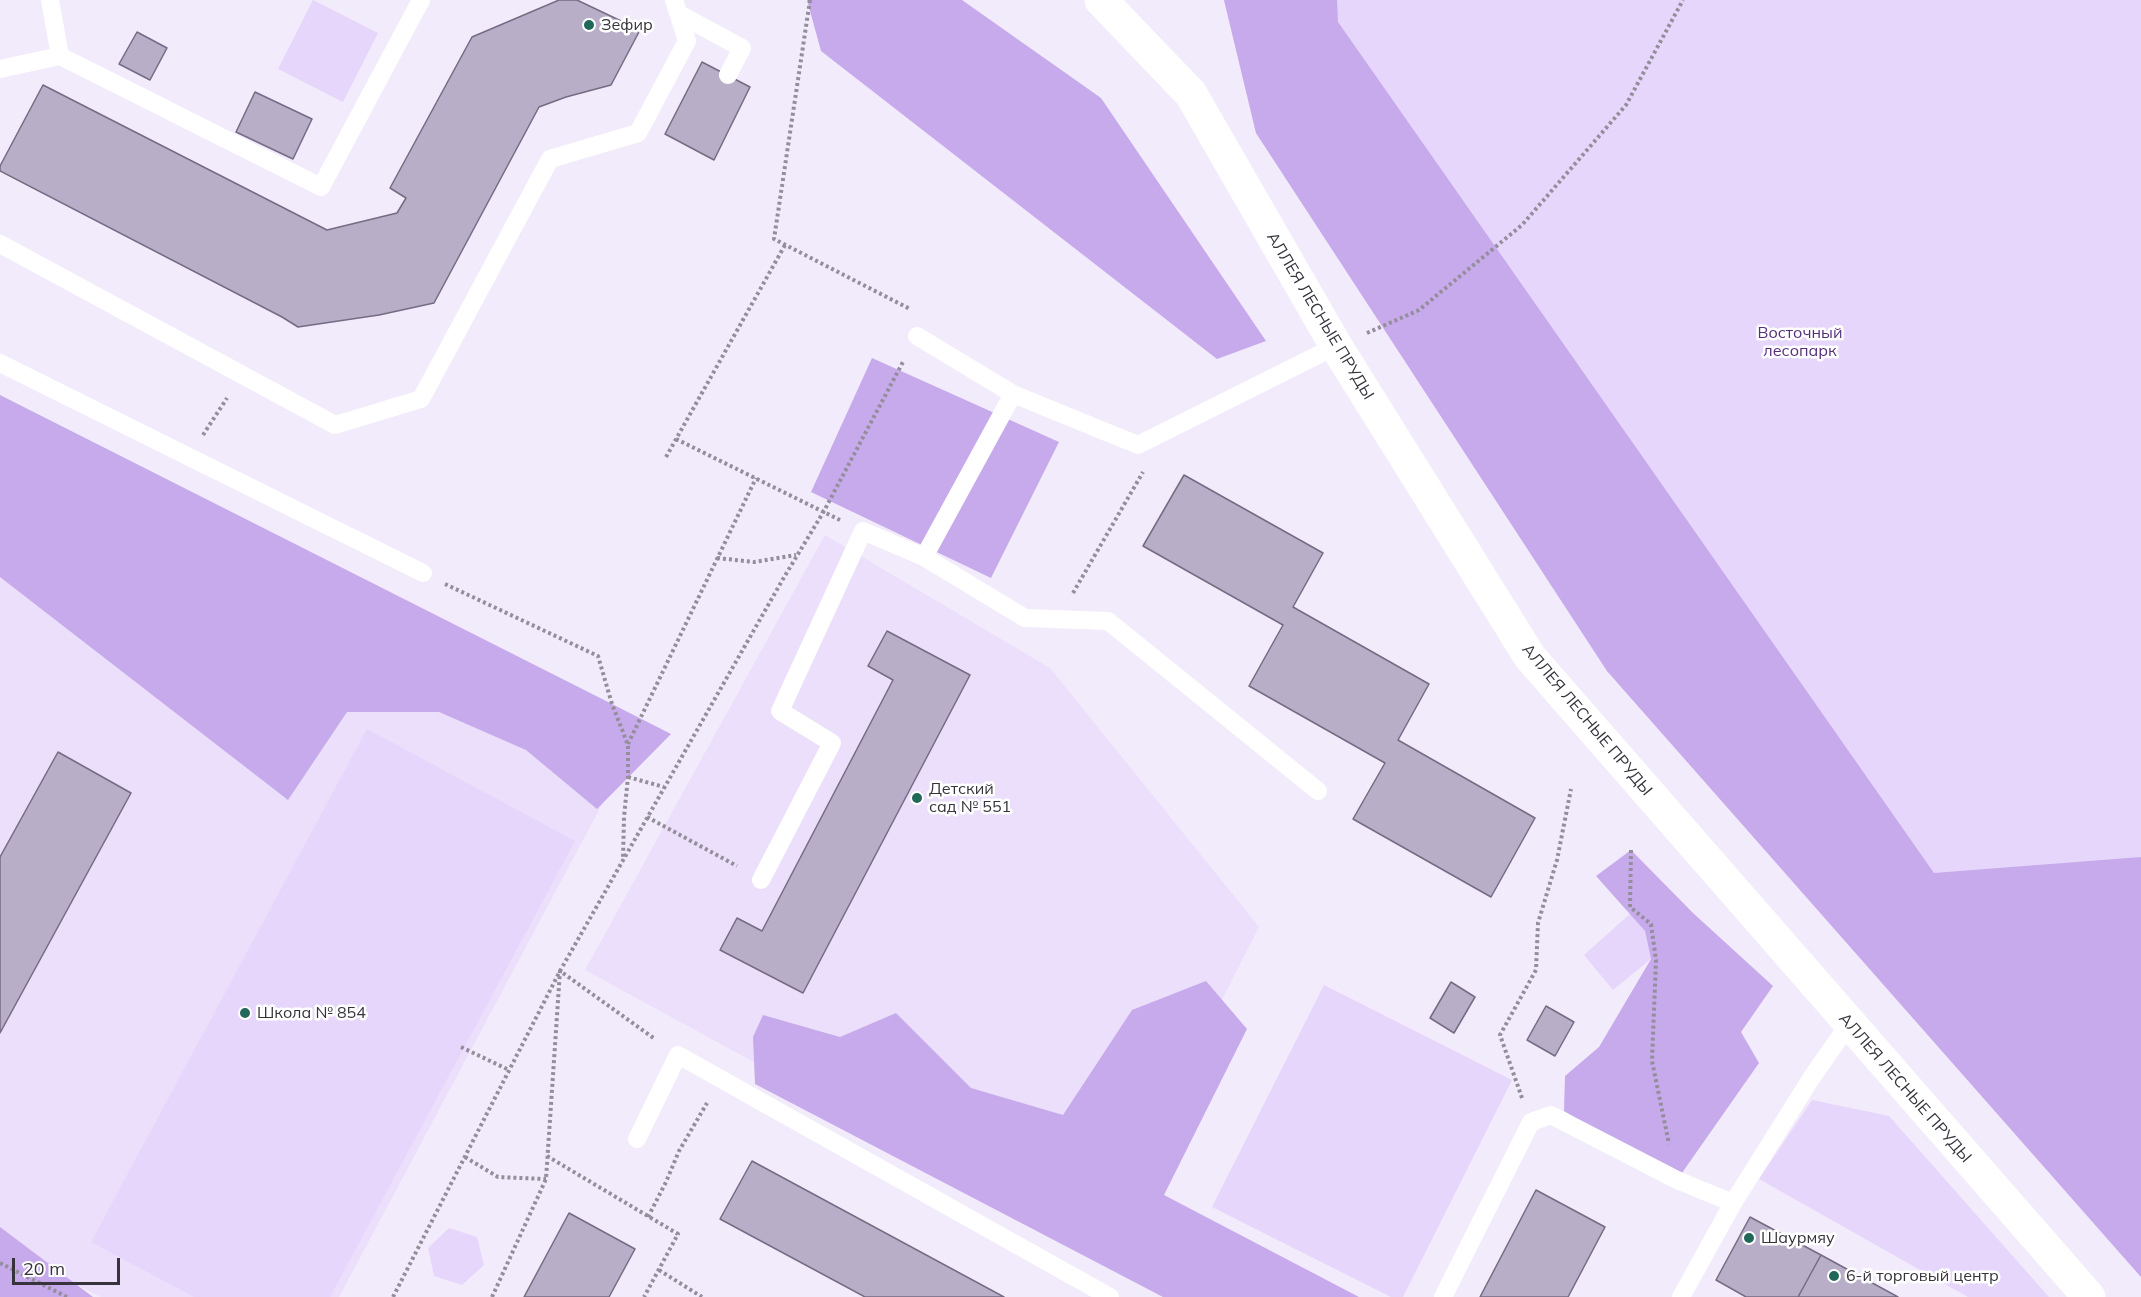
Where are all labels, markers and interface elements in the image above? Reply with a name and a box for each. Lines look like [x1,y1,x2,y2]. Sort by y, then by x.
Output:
place label: Зефир [601,15,653,35]
marker: Зефир [582,18,596,32]
street label: АЛЛЕЯ ЛЕСНЫЕ ПРУДЫ [1262,229,1378,403]
park label: Восточный лесопарк [1758,323,1842,361]
street label: АЛЛЕЯ ЛЕСНЫЕ ПРУДЫ [1518,640,1656,800]
place label: Детский сад № 551 [929,779,1011,817]
marker: Детский сад № 551 [910,791,924,805]
place label: Школа № 854 [257,1003,366,1023]
marker: Школа № 854 [238,1006,252,1020]
street label: АЛЛЕЯ ЛЕСНЫЕ ПРУДЫ [1835,1009,1975,1167]
place label: Шаурмяу [1761,1228,1835,1248]
marker: Шаурмяу [1742,1231,1756,1245]
scale bar [15,1246,123,1284]
text: 20 m [23,1257,65,1280]
place label: 6-й торговый центр [1846,1266,1999,1286]
marker: 6-й торговый центр [1827,1269,1841,1283]

